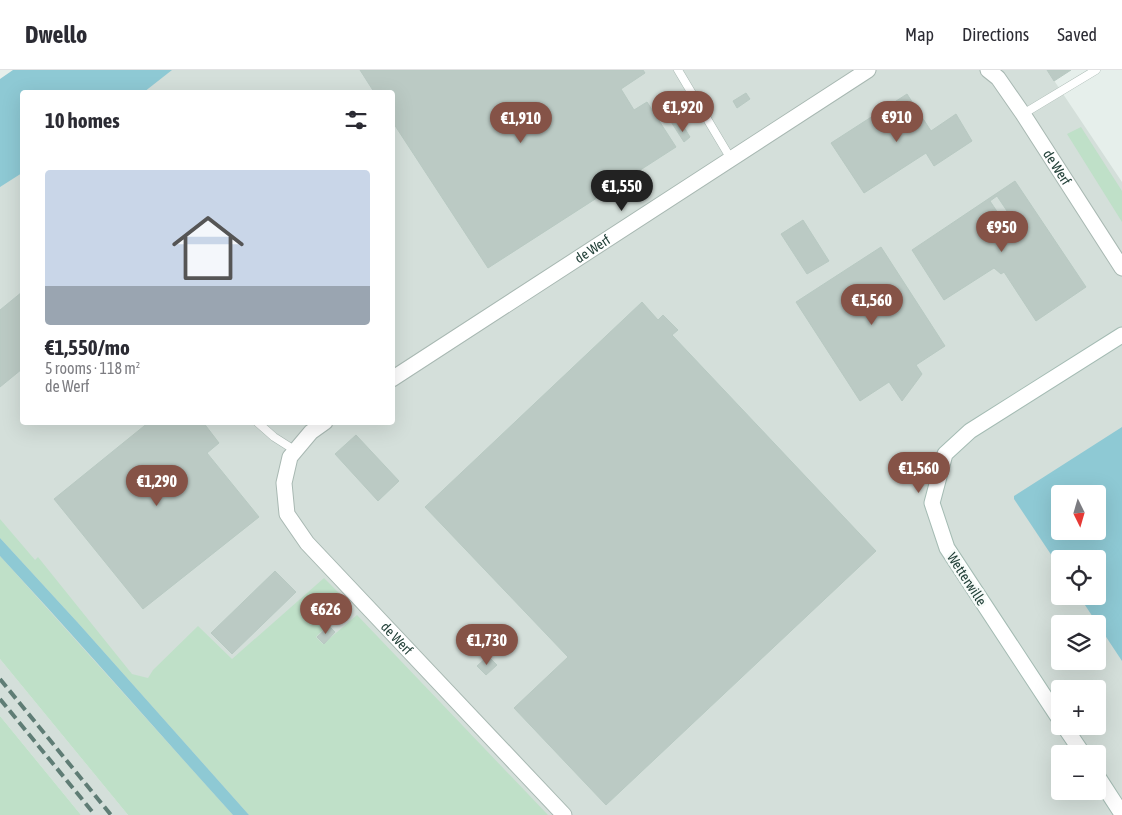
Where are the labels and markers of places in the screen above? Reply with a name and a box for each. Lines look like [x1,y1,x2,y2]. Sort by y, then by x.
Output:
pin: €1,920 [642,90,724,133]
pin: €910 [867,100,927,143]
pin: €1,910 [480,102,562,144]
pin: €1,550 [581,170,663,212]
pin: €950 [972,210,1032,253]
pin: €1,560 [831,284,913,326]
pin: €1,560 [878,452,960,494]
pin: €1,290 [116,464,198,507]
pin: €626 [296,592,356,635]
pin: €1,730 [446,624,528,666]

